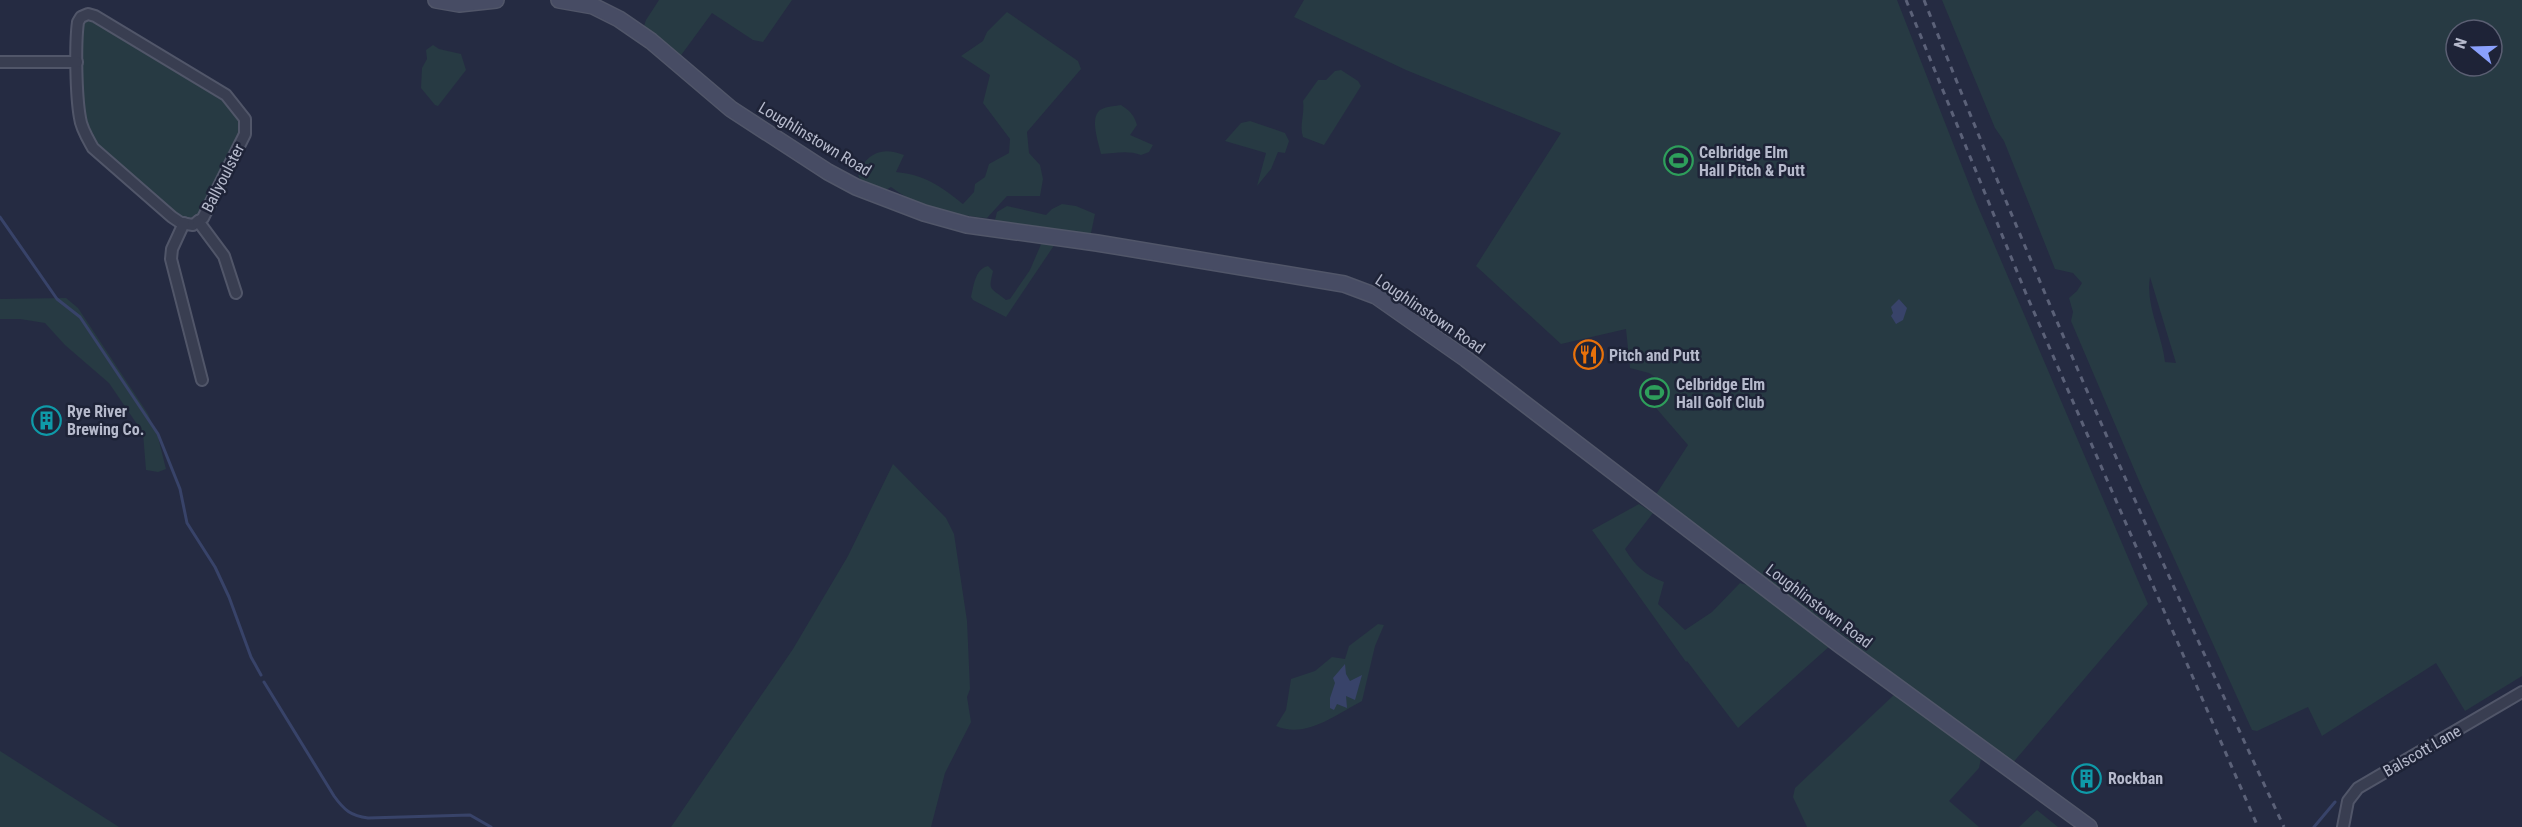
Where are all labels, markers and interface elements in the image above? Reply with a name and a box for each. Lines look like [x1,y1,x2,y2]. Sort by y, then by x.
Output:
north arrow [2444,18,2504,78]
text: N [2450,36,2471,51]
street label: Loughlinstown Road [755,98,875,180]
street label: Ballyoulster [198,141,248,215]
place label: Celbridge Elm Hall Pitch & Putt [1699,143,1805,180]
sports icon: Celbridge Elm Hall Pitch & Putt [1662,145,1694,177]
street label: Loughlinstown Road [1372,270,1488,358]
restaurant icon: Pitch and Putt [1572,339,1604,371]
place label: Pitch and Putt [1609,346,1700,365]
place label: Celbridge Elm Hall Golf Club [1676,375,1765,412]
sports icon: Celbridge Elm Hall Golf Club [1639,377,1671,409]
place label: Rye River Brewing Co. [67,402,144,439]
building icon: Rye River Brewing Co. [30,404,62,436]
street label: Loughlinstown Road [1762,560,1876,652]
street label: Balscott Lane [2380,721,2464,781]
building icon: Rockban [2071,762,2103,794]
place label: Rockban [2108,769,2163,788]

